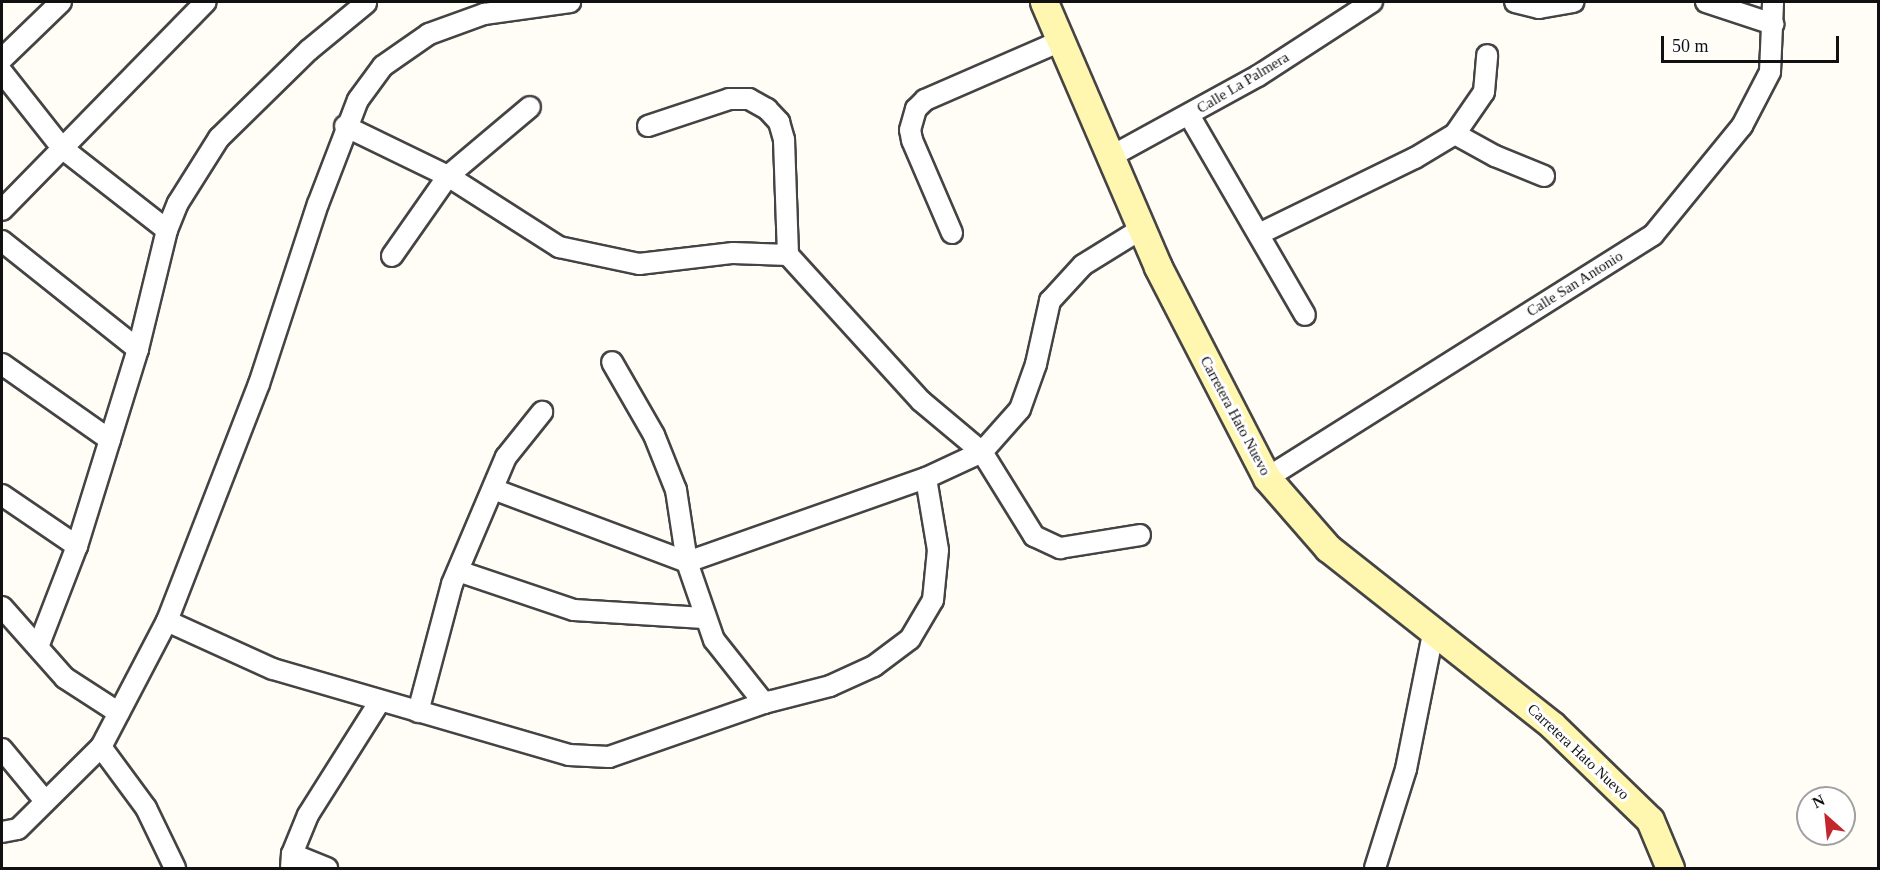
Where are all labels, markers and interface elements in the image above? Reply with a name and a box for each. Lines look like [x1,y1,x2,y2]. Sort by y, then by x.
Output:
scale bar [1664,24,1842,62]
text: 50 m [1672,36,1709,56]
street label: Calle La Palmera [1194,48,1292,118]
street label: Calle San Antonio [1523,247,1627,321]
street label: Carretera Hato Nuevo [1196,353,1274,479]
street label: Carretera Hato Nuevo [1523,700,1633,804]
north arrow [1796,786,1856,846]
text: N [1809,791,1828,811]

